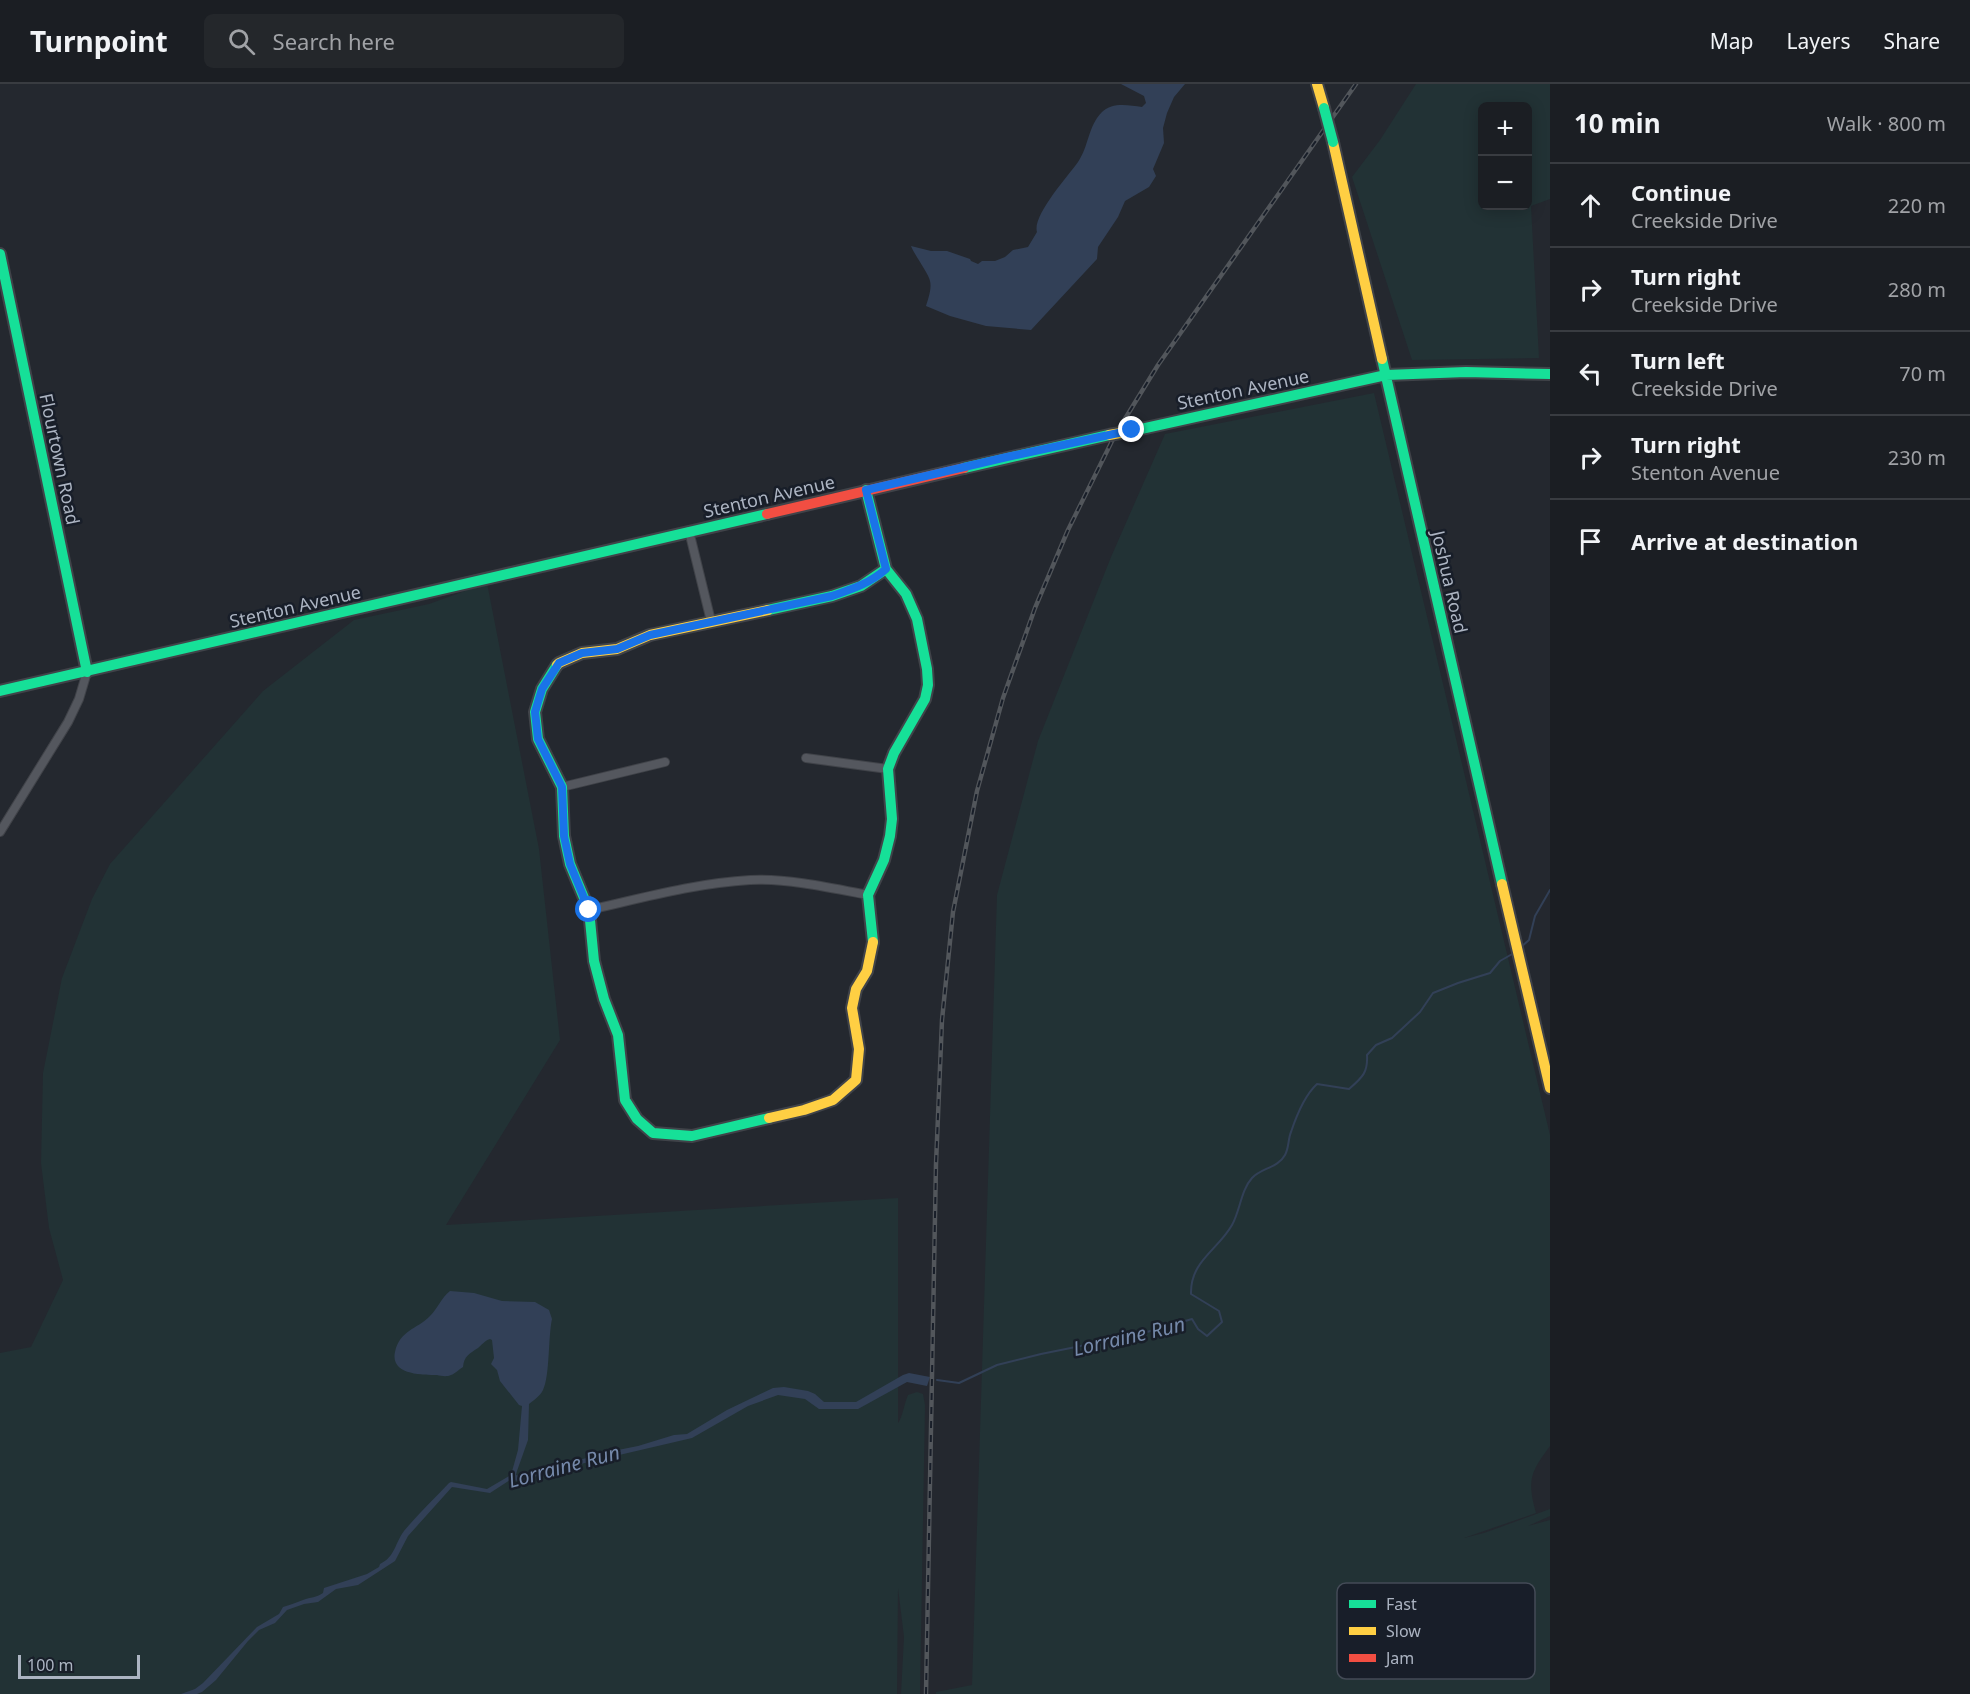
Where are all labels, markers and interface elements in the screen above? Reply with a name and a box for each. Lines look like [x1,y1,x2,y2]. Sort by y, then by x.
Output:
search box [204,14,624,68]
text: Turnpoint [30,22,168,60]
icon: search [225,25,258,58]
text: Search here [273,26,395,56]
text: Map [1710,27,1754,55]
text: Layers [1787,27,1851,55]
text: Share [1884,27,1940,55]
map controls [1478,102,1532,210]
button: + [1478,102,1532,156]
text: 10 min [1574,105,1661,141]
text: Walk · 800 m [1827,110,1946,137]
button: − [1478,156,1532,210]
text: Continue [1631,177,1731,207]
icon: ahead [1574,189,1607,222]
text: 220 m [1888,192,1946,219]
text: Creekside Drive [1631,207,1778,234]
text: Turn right [1631,261,1741,291]
icon: right [1574,273,1607,306]
text: 280 m [1888,276,1946,303]
text: Creekside Drive [1631,291,1778,318]
text: Turn left [1631,345,1725,375]
icon: left [1574,357,1607,390]
text: 70 m [1899,360,1946,387]
street label: Stenton Avenue [1175,363,1311,415]
text: Creekside Drive [1631,375,1778,402]
street label: Flourtown Road [34,391,86,527]
route end [1118,416,1144,442]
text: Turn right [1631,429,1741,459]
icon: right [1574,441,1607,474]
text: 230 m [1888,444,1946,471]
text: Stenton Avenue [1631,459,1780,486]
street label: Stenton Avenue [701,469,837,523]
icon: arrive [1574,525,1607,558]
street label: Joshua Road [1426,526,1473,636]
text: Arrive at destination [1631,526,1858,556]
street label: Stenton Avenue [227,579,363,633]
route start [575,896,601,922]
water label: Lorraine Run [1070,1310,1188,1362]
water label: Lorraine Run [505,1438,623,1494]
legend [1337,1583,1535,1679]
text: Fast [1386,1593,1417,1615]
text: Slow [1386,1620,1421,1642]
text: Jam [1384,1647,1414,1669]
scale bar [18,1652,140,1680]
text: 100 m [27,1654,74,1676]

